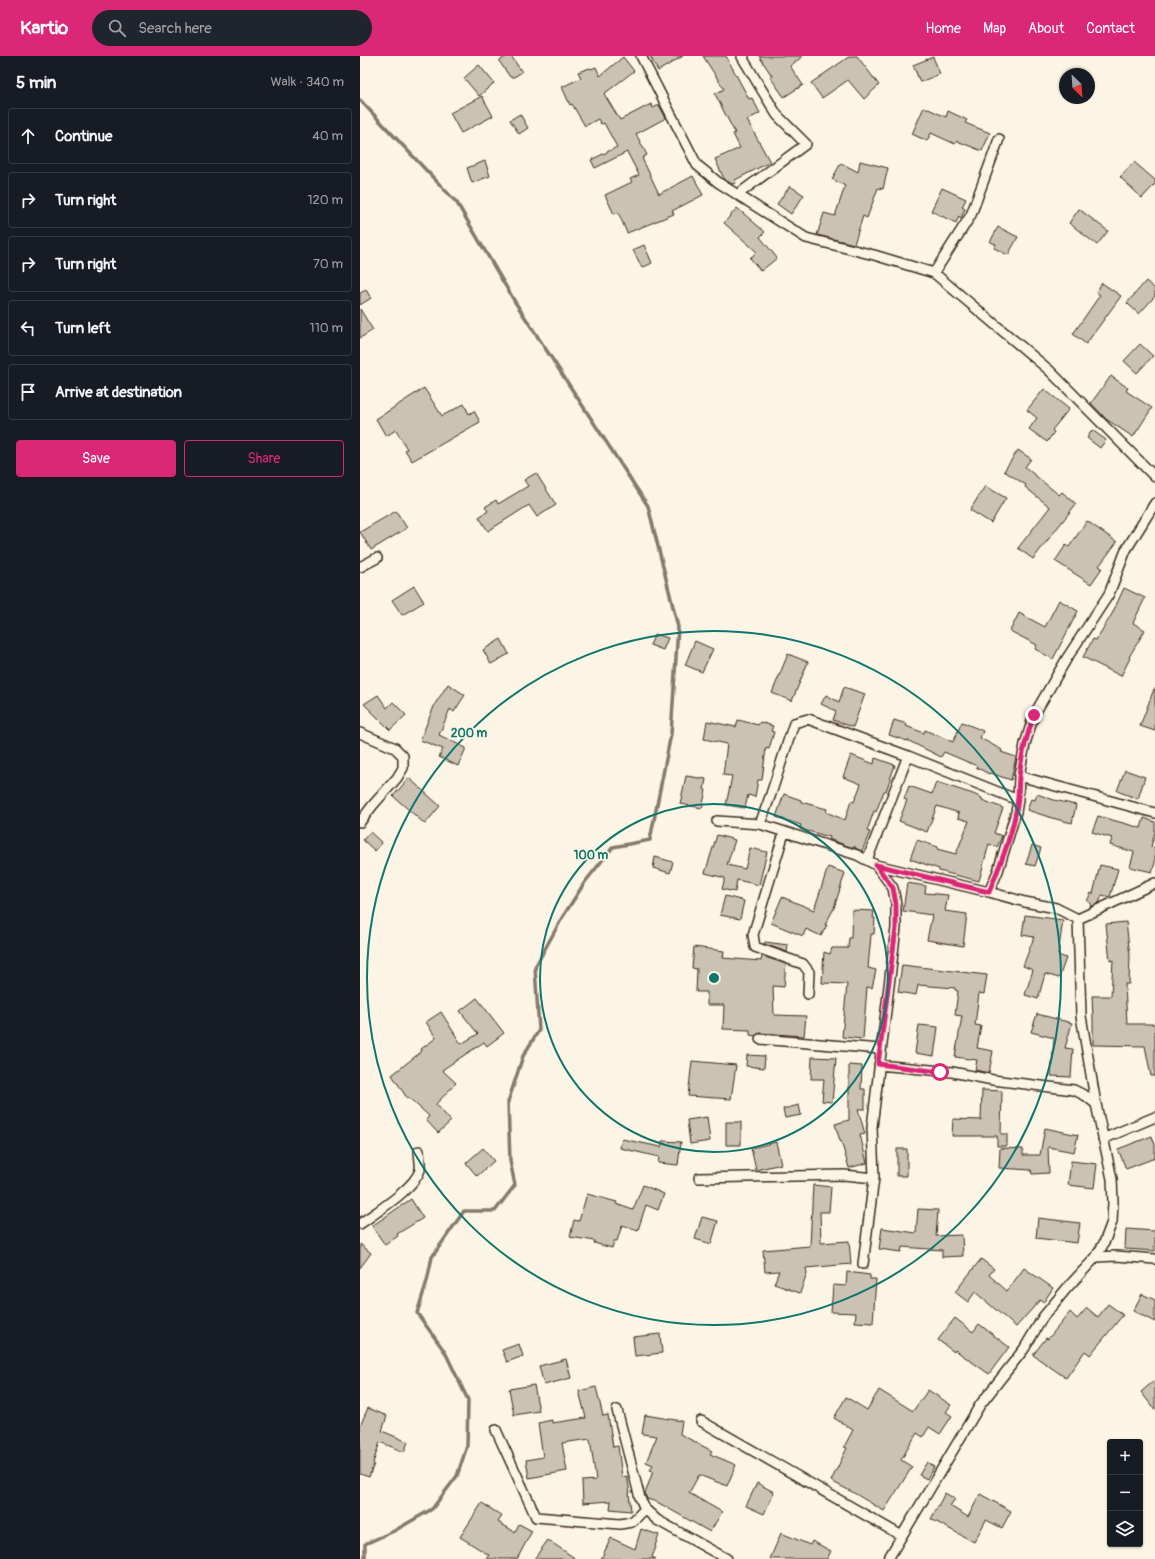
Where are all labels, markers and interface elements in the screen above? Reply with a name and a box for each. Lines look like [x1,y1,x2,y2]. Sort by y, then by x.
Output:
search box [92,10,372,46]
text: Kartio [20,16,68,40]
icon: search [106,17,128,39]
text: Search here [138,19,212,38]
text: Home [926,20,961,37]
text: Map [983,20,1006,37]
text: About [1028,20,1064,37]
text: Contact [1086,20,1135,37]
north arrow [1059,68,1095,104]
text: 5 min [16,72,56,93]
text: Walk · 340 m [270,74,344,90]
icon: ahead [17,125,39,147]
text: Continue [55,127,113,146]
text: 40 m [312,128,343,144]
icon: right [17,189,39,211]
text: Turn right [55,191,116,210]
text: 120 m [307,192,343,208]
icon: right [17,253,39,275]
text: Turn right [55,255,116,274]
text: 70 m [313,256,343,272]
icon: left [17,317,39,339]
text: Turn left [55,319,111,338]
text: 110 m [310,320,343,336]
icon: arrive [17,381,39,403]
text: Arrive at destination [55,383,182,402]
button: Save [16,440,176,477]
button: Share [184,440,344,477]
route end [1025,706,1043,724]
text: 200 m [451,726,488,741]
text: 100 m [574,848,609,863]
centre of rings [707,971,721,985]
route start [931,1063,949,1081]
map controls [1107,1439,1143,1547]
button: + [1107,1439,1143,1475]
button: − [1107,1475,1143,1511]
button: layers [1107,1511,1143,1547]

